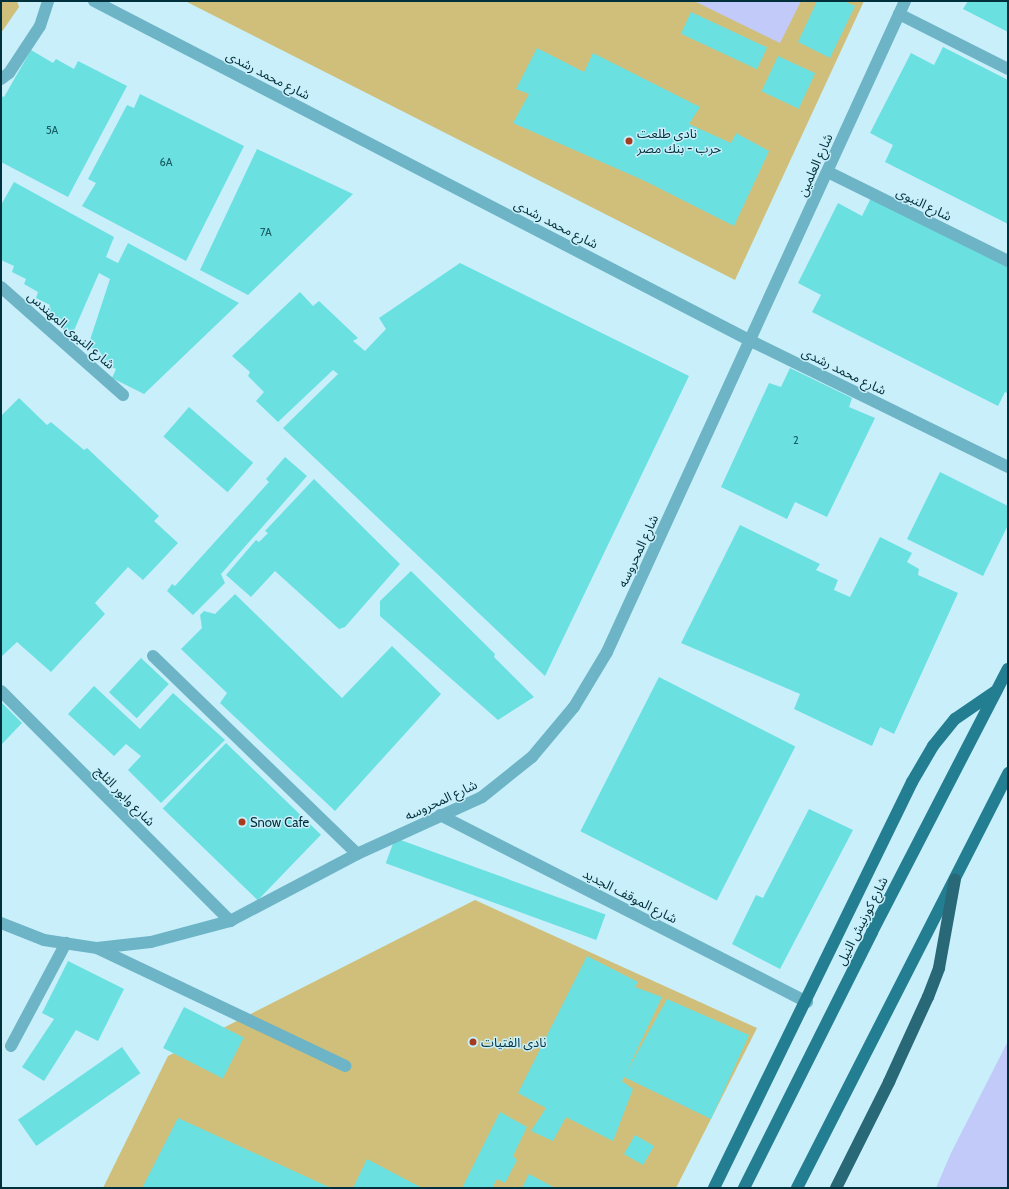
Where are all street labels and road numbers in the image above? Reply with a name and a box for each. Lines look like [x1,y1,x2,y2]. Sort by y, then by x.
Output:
street label: شارع محمد رشدى [223,47,313,103]
street label: شارع العلمين [794,131,836,199]
street label: شارع النبوى [894,184,954,224]
street label: شارع محمد رشدى [511,196,601,252]
street label: شارع النبوى المهندس [24,288,118,372]
street label: شارع محمد رشدى [799,344,889,398]
street label: شارع المحروسه [614,512,662,590]
street label: شارع وابور الثلج [92,763,158,829]
street label: شارع المحروسه [402,776,480,824]
street label: شارع الموقف الجديد [580,865,680,927]
street label: شارع كورنيش النيل [833,874,891,968]

